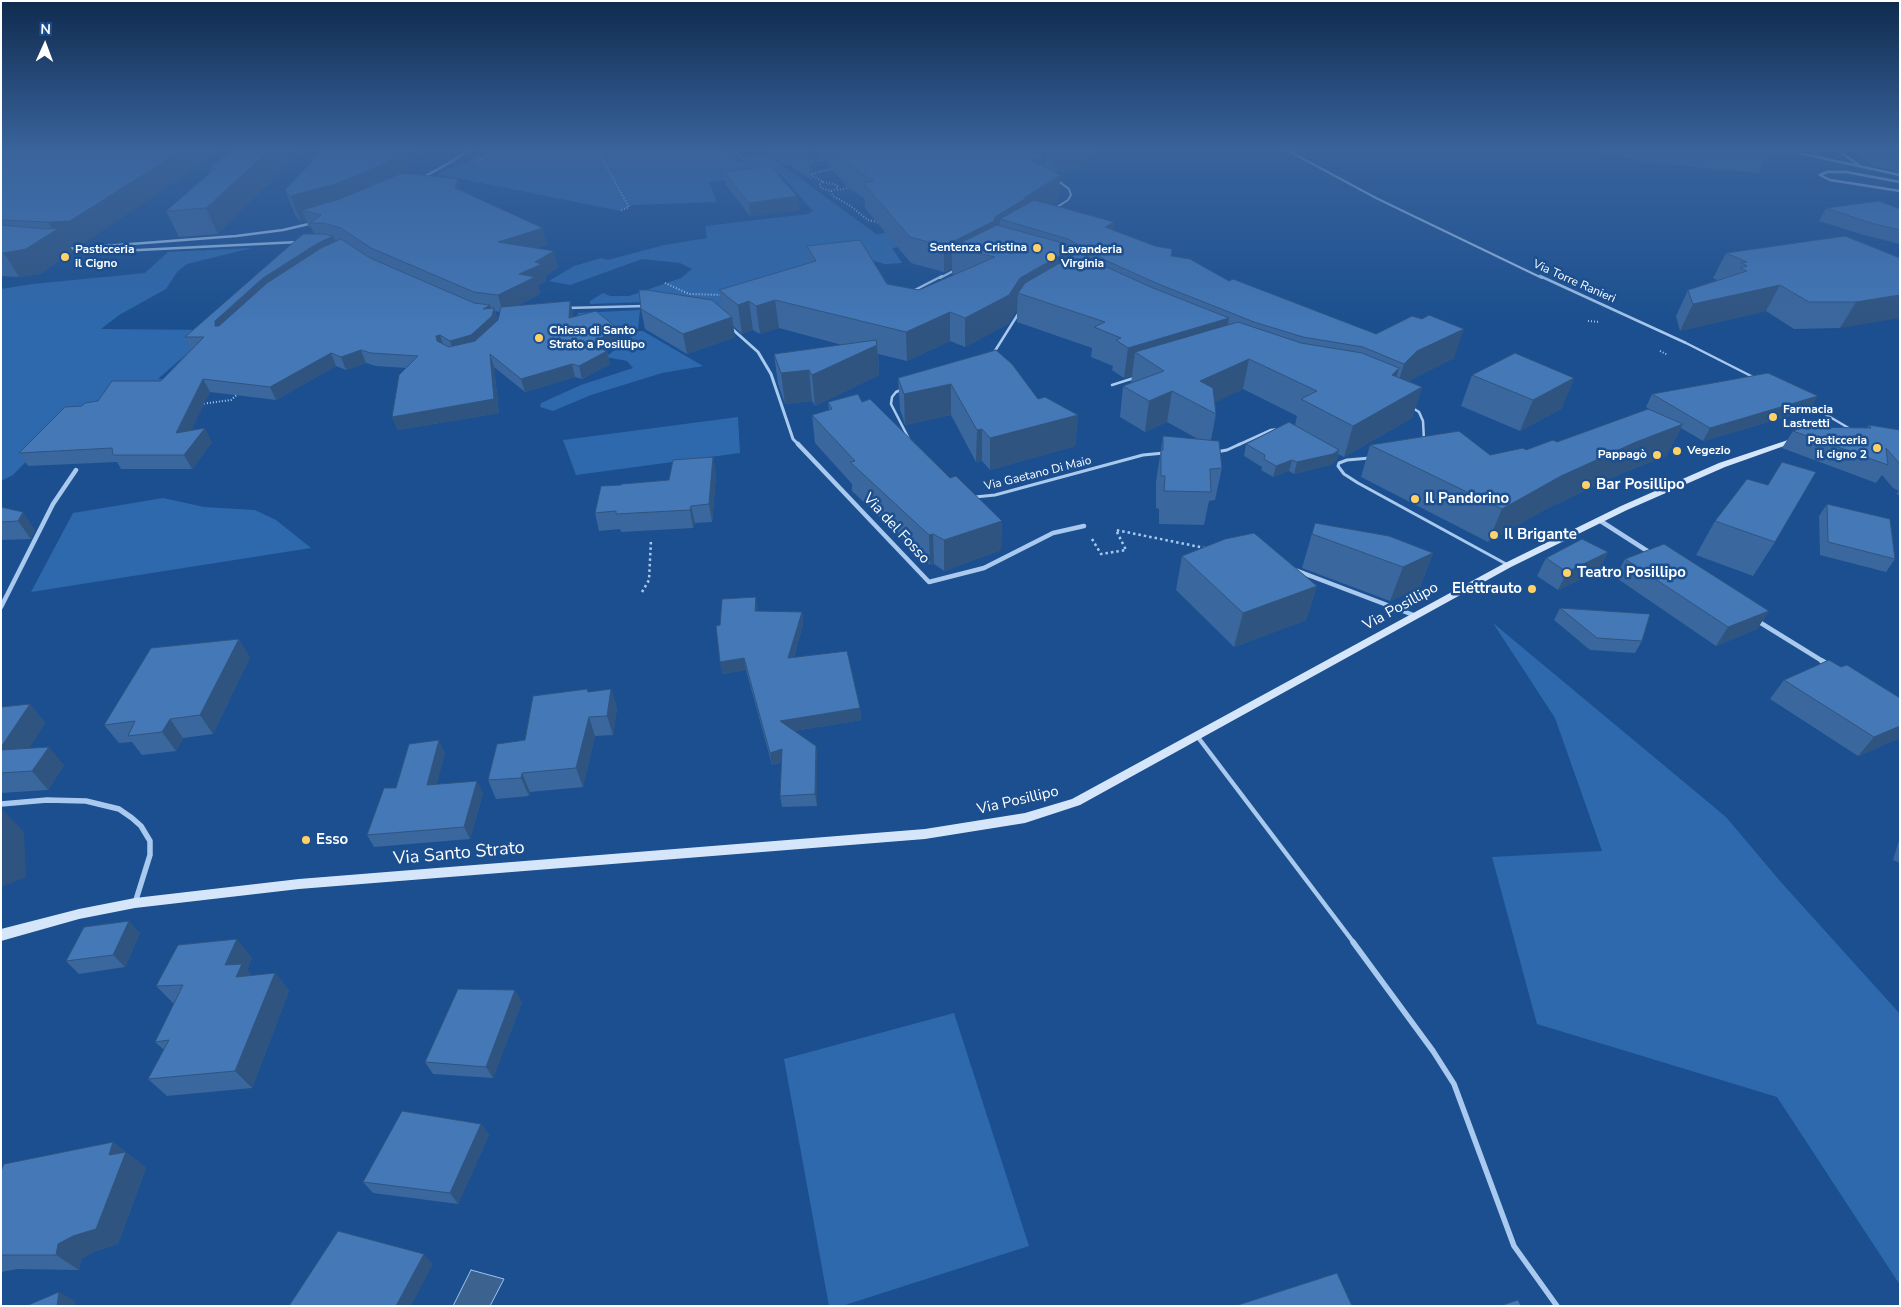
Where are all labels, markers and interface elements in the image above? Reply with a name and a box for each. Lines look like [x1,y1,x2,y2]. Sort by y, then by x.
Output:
north arrow [20,20,70,70]
text: N [40,20,51,39]
place label: Sentenza Cristina [929,241,1027,255]
marker: Sentenza Cristina [1031,242,1043,254]
place label: Pasticceria il Cigno [75,243,134,271]
place label: Lavanderia Virginia [1061,243,1122,271]
marker: Pasticceria il Cigno [59,251,71,263]
marker: Lavanderia Virginia [1045,251,1057,263]
street label: Via Torre Ranieri [1530,257,1618,307]
place label: Chiesa di Santo Strato a Posillipo [549,324,645,352]
marker: Chiesa di Santo Strato a Posillipo [533,332,545,344]
place label: Farmacia Lastretti [1783,403,1833,431]
marker: Farmacia Lastretti [1767,411,1779,423]
place label: Pasticceria il cigno 2 [1808,434,1867,462]
marker: Pasticceria il cigno 2 [1871,442,1883,454]
place label: Vegezio [1687,444,1731,458]
marker: Vegezio [1671,445,1683,457]
place label: Pappagò [1598,448,1647,462]
marker: Pappagò [1651,449,1663,461]
street label: Via Gaetano Di Maio [983,454,1093,494]
place label: Bar Posillipo [1596,476,1685,494]
marker: Bar Posillipo [1580,479,1592,491]
street label: Via del Fosso [859,490,933,568]
place label: Il Pandorino [1425,490,1509,508]
marker: Il Pandorino [1409,493,1421,505]
place label: Il Brigante [1504,526,1577,544]
marker: Il Brigante [1488,529,1500,541]
place label: Teatro Posillipo [1577,564,1686,582]
marker: Teatro Posillipo [1561,567,1573,579]
street label: Via Posillipo [1360,579,1442,635]
place label: Elettrauto [1452,580,1522,598]
marker: Elettrauto [1526,583,1538,595]
street label: Via Posillipo [975,783,1061,819]
place label: Esso [316,831,348,849]
marker: Esso [300,834,312,846]
street label: Via Santo Strato [392,837,526,871]

